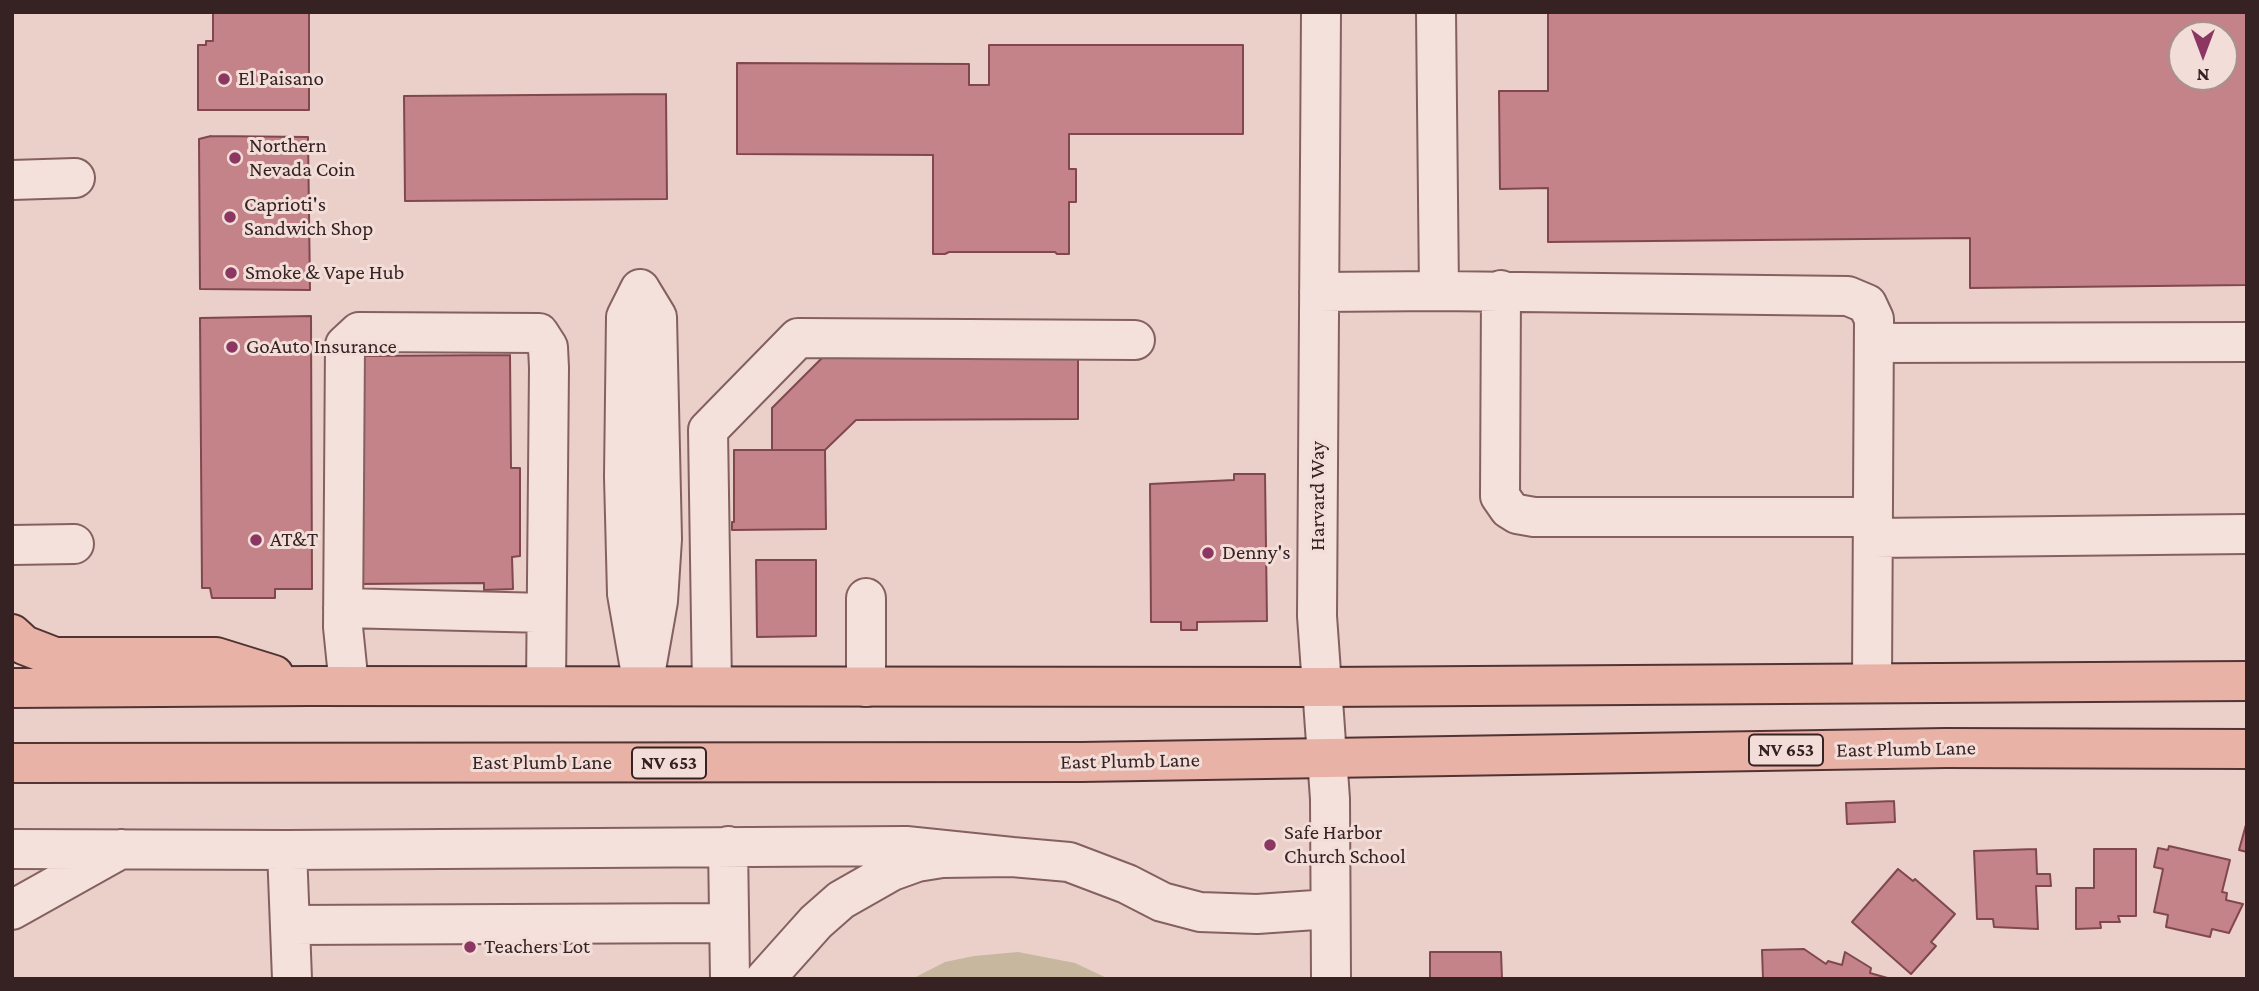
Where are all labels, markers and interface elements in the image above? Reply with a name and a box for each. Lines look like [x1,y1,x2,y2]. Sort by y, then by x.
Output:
north arrow [2168,21,2238,91]
text: N [2197,65,2209,86]
place label: El Paisano [238,66,324,92]
marker: El Paisano [216,71,232,87]
place label: Northern Nevada Coin [249,133,355,183]
marker: Northern Nevada Coin [227,150,243,166]
place label: Caprioti's Sandwich Shop [244,192,373,242]
marker: Caprioti's Sandwich Shop [222,209,238,225]
place label: Smoke & Vape Hub [245,260,404,286]
marker: Smoke & Vape Hub [223,265,239,281]
place label: GoAuto Insurance [246,334,397,360]
marker: GoAuto Insurance [224,339,240,355]
street label: Harvard Way [1305,441,1331,551]
place label: AT&T [270,527,318,553]
marker: AT&T [248,532,264,548]
place label: Denny's [1222,540,1290,566]
marker: Denny's [1200,545,1216,561]
road number: NV 653 [1749,734,1823,765]
street label: East Plumb Lane [1836,735,1976,763]
street label: East Plumb Lane [1060,747,1200,775]
road number: NV 653 [632,748,706,778]
street label: East Plumb Lane [472,750,612,776]
place label: Safe Harbor Church School [1284,820,1406,870]
marker: Safe Harbor Church School [1262,837,1278,853]
place label: Teachers Lot [484,934,590,960]
marker: Teachers Lot [462,939,478,955]

